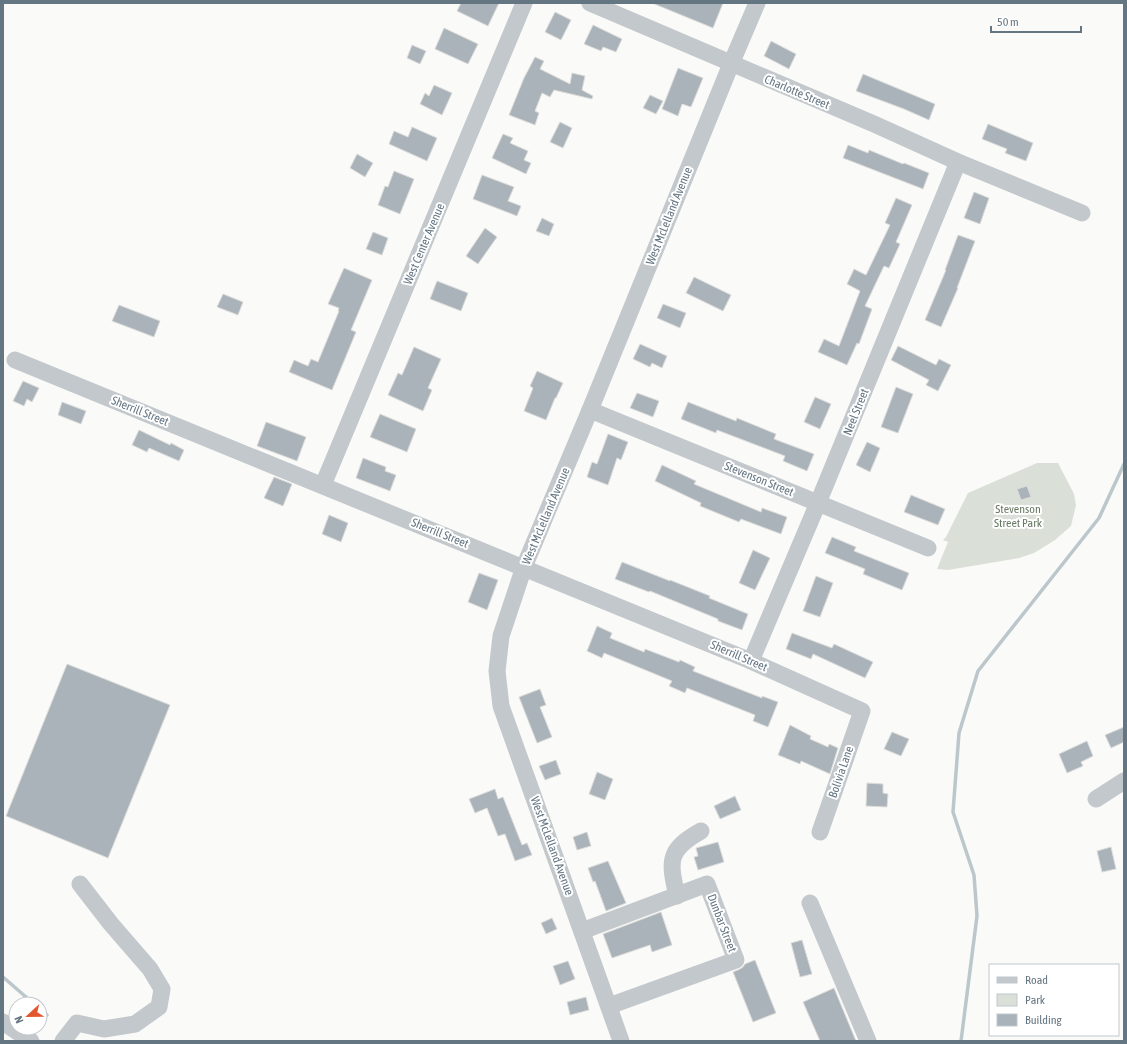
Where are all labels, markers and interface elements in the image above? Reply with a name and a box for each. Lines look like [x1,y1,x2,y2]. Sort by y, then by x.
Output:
scale bar [991,8,1081,34]
text: 50 m [997,15,1019,29]
street label: Charlotte Street [762,72,832,112]
street label: West McLelland Avenue [643,165,695,267]
street label: West Center Avenue [401,201,447,287]
street label: Neel Street [840,386,872,437]
street label: Sherrill Street [109,393,171,429]
street label: Stevenson Street [722,459,796,499]
street label: West McLelland Avenue [519,465,573,567]
park label: Stevenson Street Park [994,502,1043,530]
street label: Sherrill Street [409,515,471,551]
street label: Sherrill Street [708,638,770,674]
street label: Bolivia Lane [826,744,856,800]
street label: West McLelland Avenue [528,795,576,897]
street label: Dunbar Street [705,892,740,955]
legend [989,964,1119,1036]
text: Road [1025,973,1048,987]
text: Park [1025,993,1046,1007]
north arrow [8,996,48,1036]
text: Building [1025,1013,1063,1027]
text: N [12,1014,26,1025]

